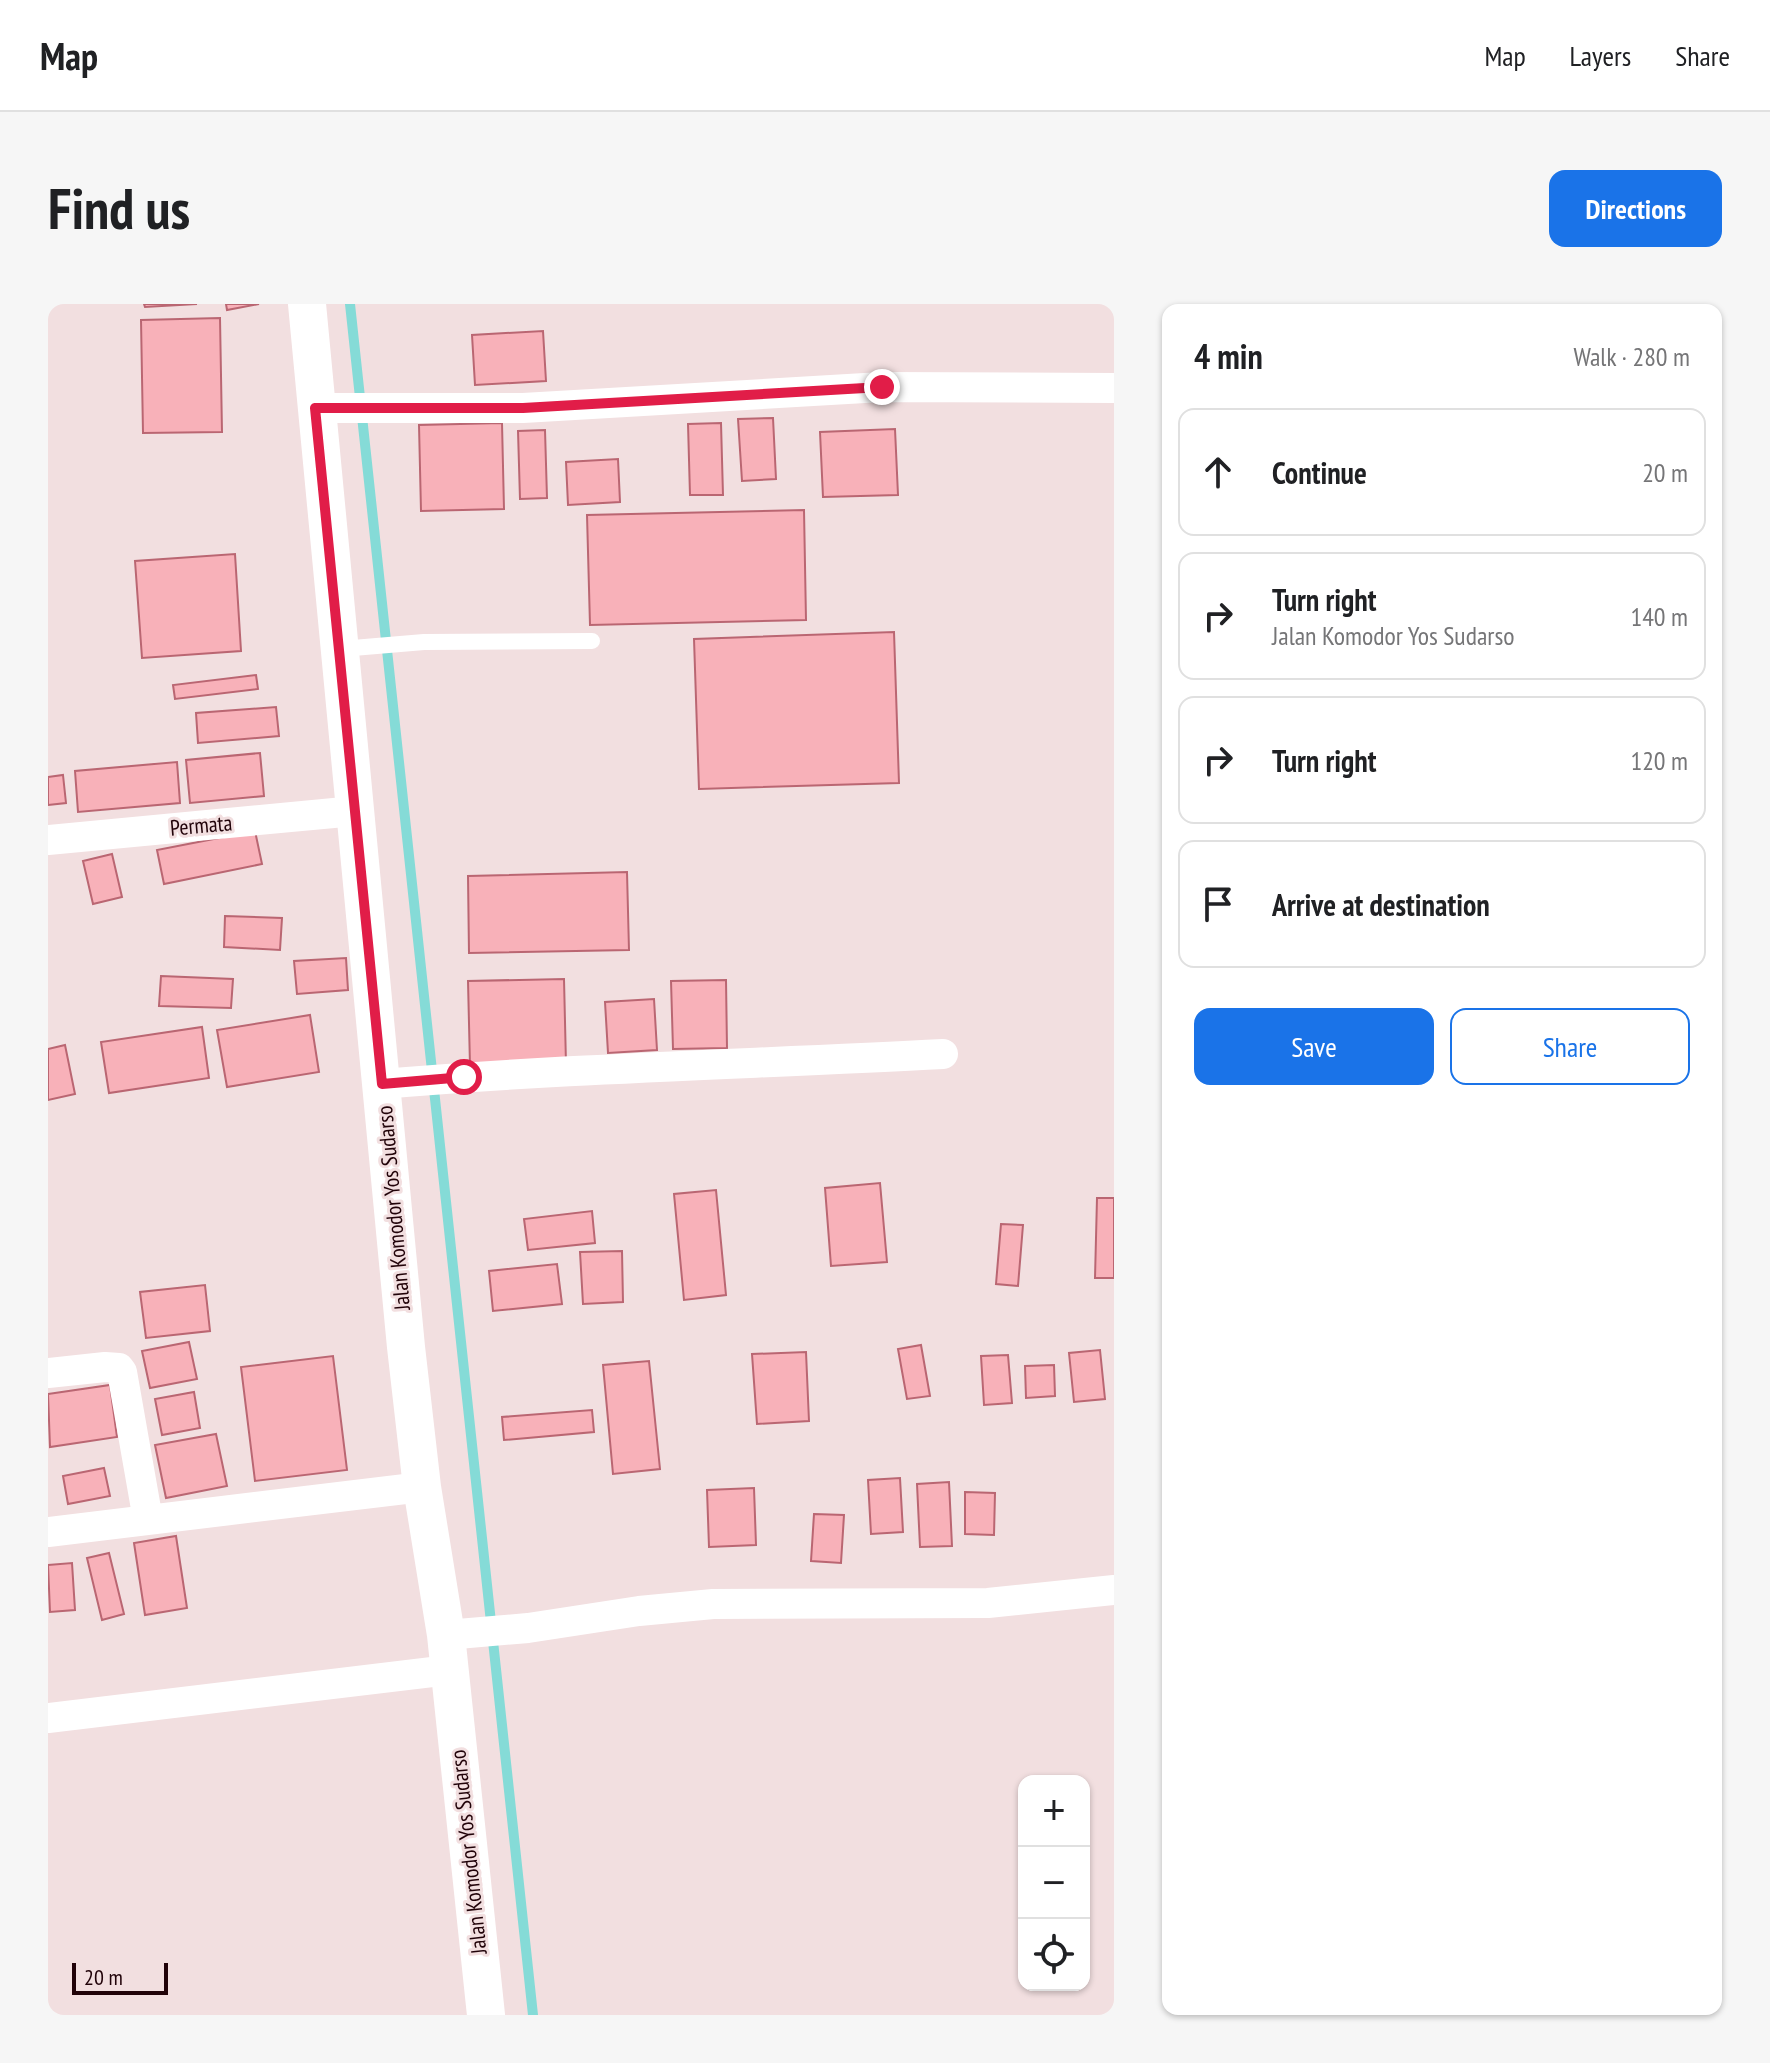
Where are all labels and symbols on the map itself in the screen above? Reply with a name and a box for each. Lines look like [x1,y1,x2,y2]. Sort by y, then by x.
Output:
route end [864,369,900,405]
street label: Permata [169,808,233,842]
route start [446,1059,482,1095]
street label: Jalan Komodor Yos Sudarso [370,1105,416,1312]
street label: Jalan Komodor Yos Sudarso [443,1749,493,1956]
scale bar [72,1959,168,1995]

